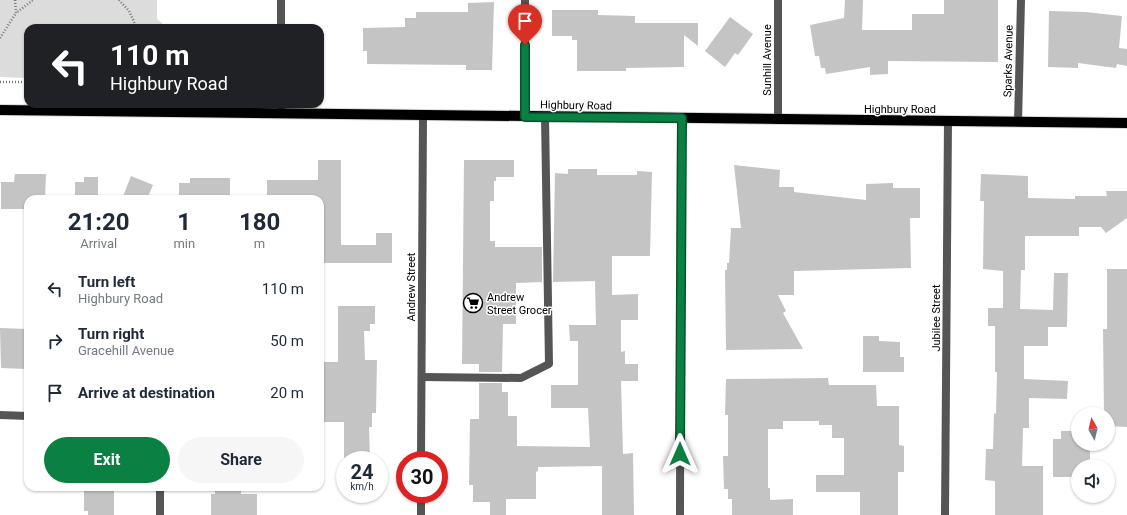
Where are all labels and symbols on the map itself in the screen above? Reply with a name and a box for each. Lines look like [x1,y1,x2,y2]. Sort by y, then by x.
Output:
pin [508,4,542,45]
street label: Sunhill Avenue [761,24,774,96]
street label: Sparks Avenue [1001,25,1016,97]
street label: Highbury Road [540,98,612,113]
street label: Highbury Road [864,103,936,116]
street label: Andrew Street [405,252,418,321]
street label: Jubilee Street [930,284,943,352]
place label: Andrew Street Grocer [487,291,552,317]
supermarket icon: Andrew Street Grocer [462,292,484,314]
north arrow [1071,407,1115,451]
position arrow [659,433,701,475]
speed limit sign: 30 [396,451,448,503]

